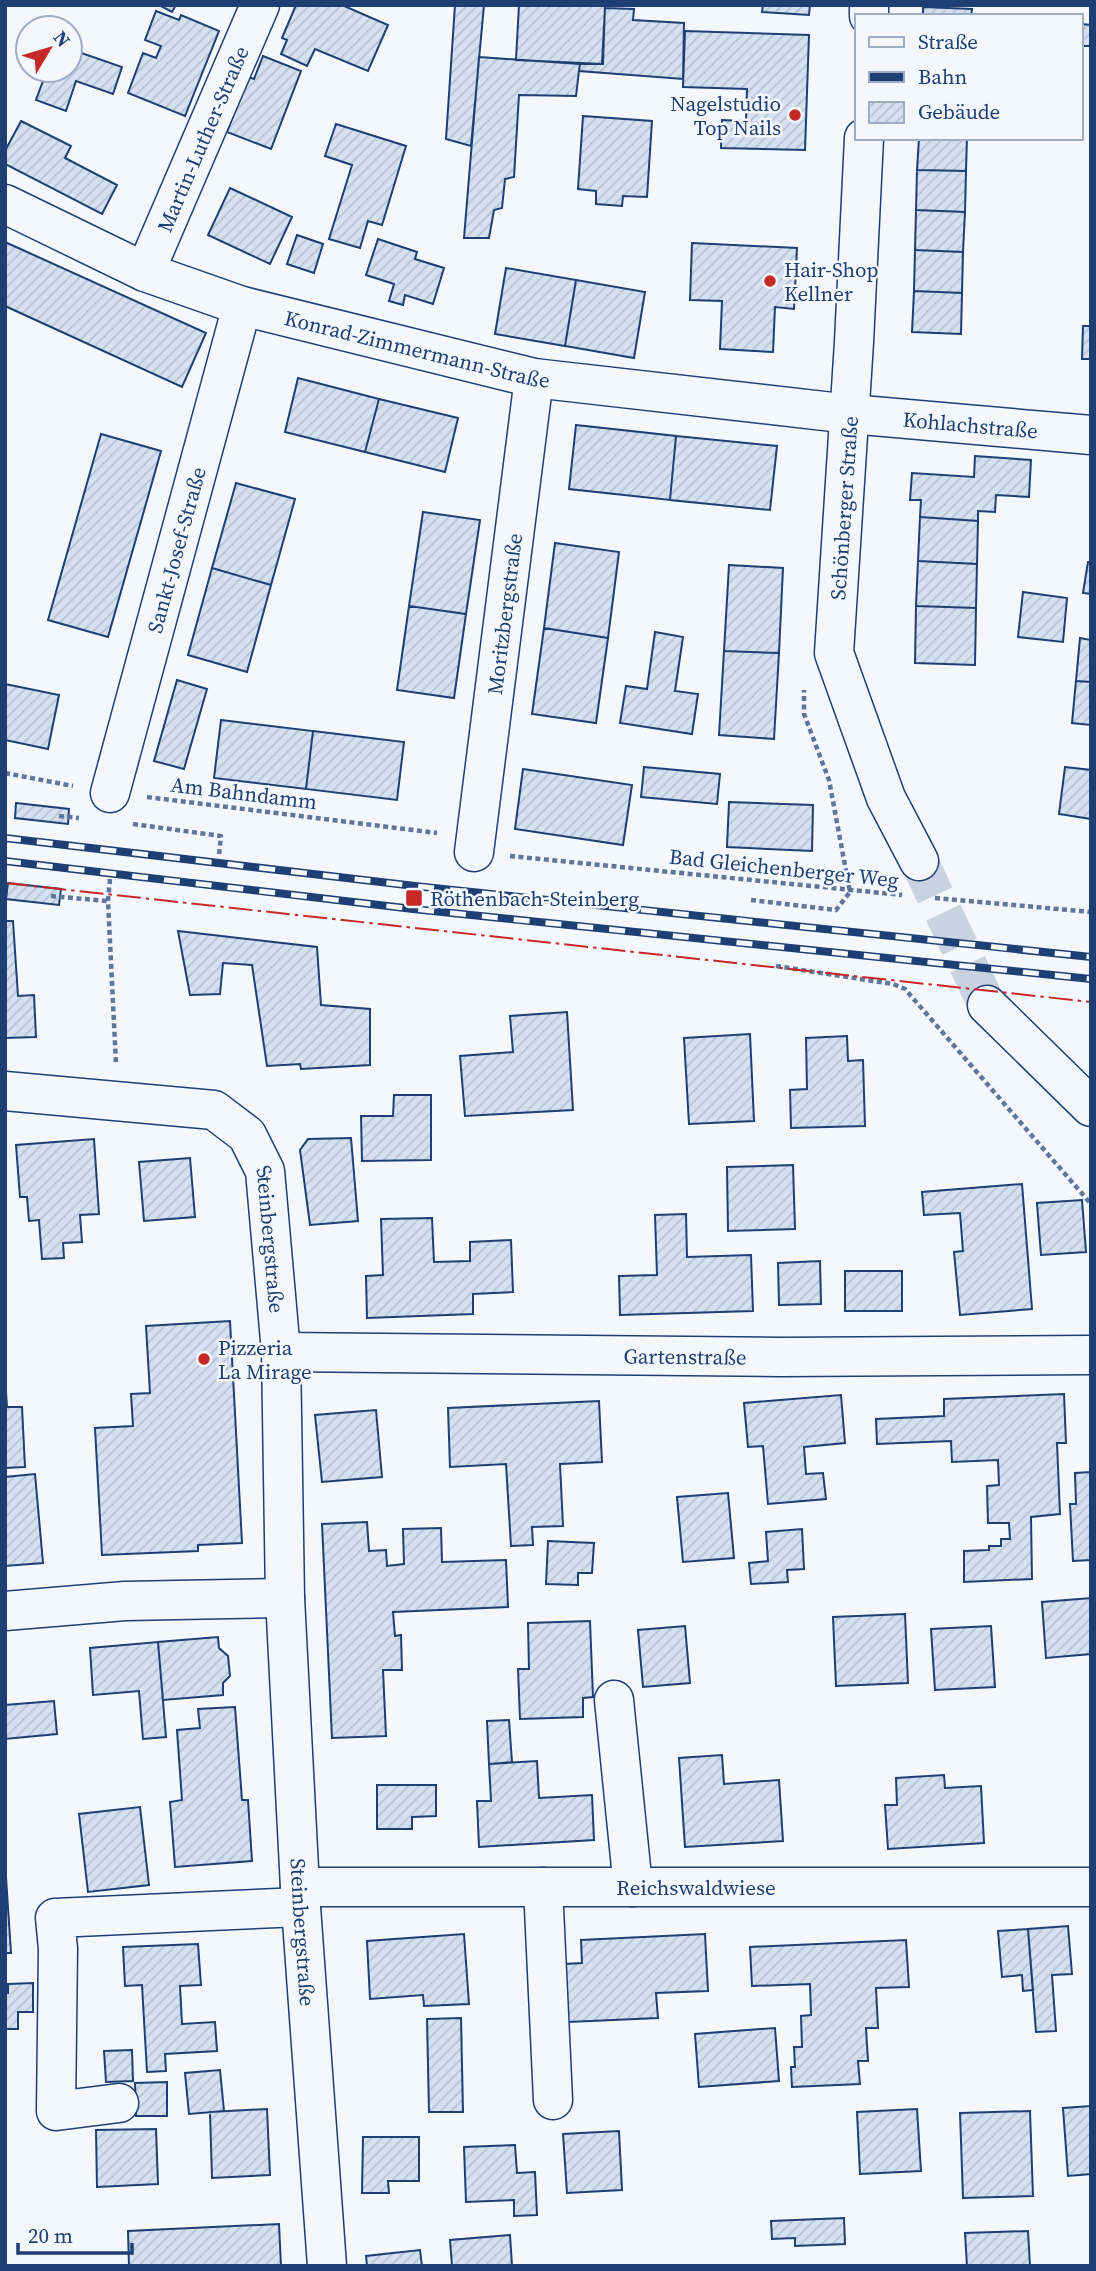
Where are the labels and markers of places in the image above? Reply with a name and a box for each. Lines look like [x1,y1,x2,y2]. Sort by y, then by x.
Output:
place label: Nagelstudio Top Nails [670,89,781,142]
marker: Nagelstudio Top Nails [787,107,803,123]
place label: Hair-Shop Kellner [784,255,879,308]
marker: Hair-Shop Kellner [762,273,778,289]
place label: Röthenbach-Steinberg [430,884,639,913]
marker: Röthenbach-Steinberg [404,888,424,908]
place label: Pizzeria La Mirage [218,1333,312,1386]
marker: Pizzeria La Mirage [196,1351,212,1367]

